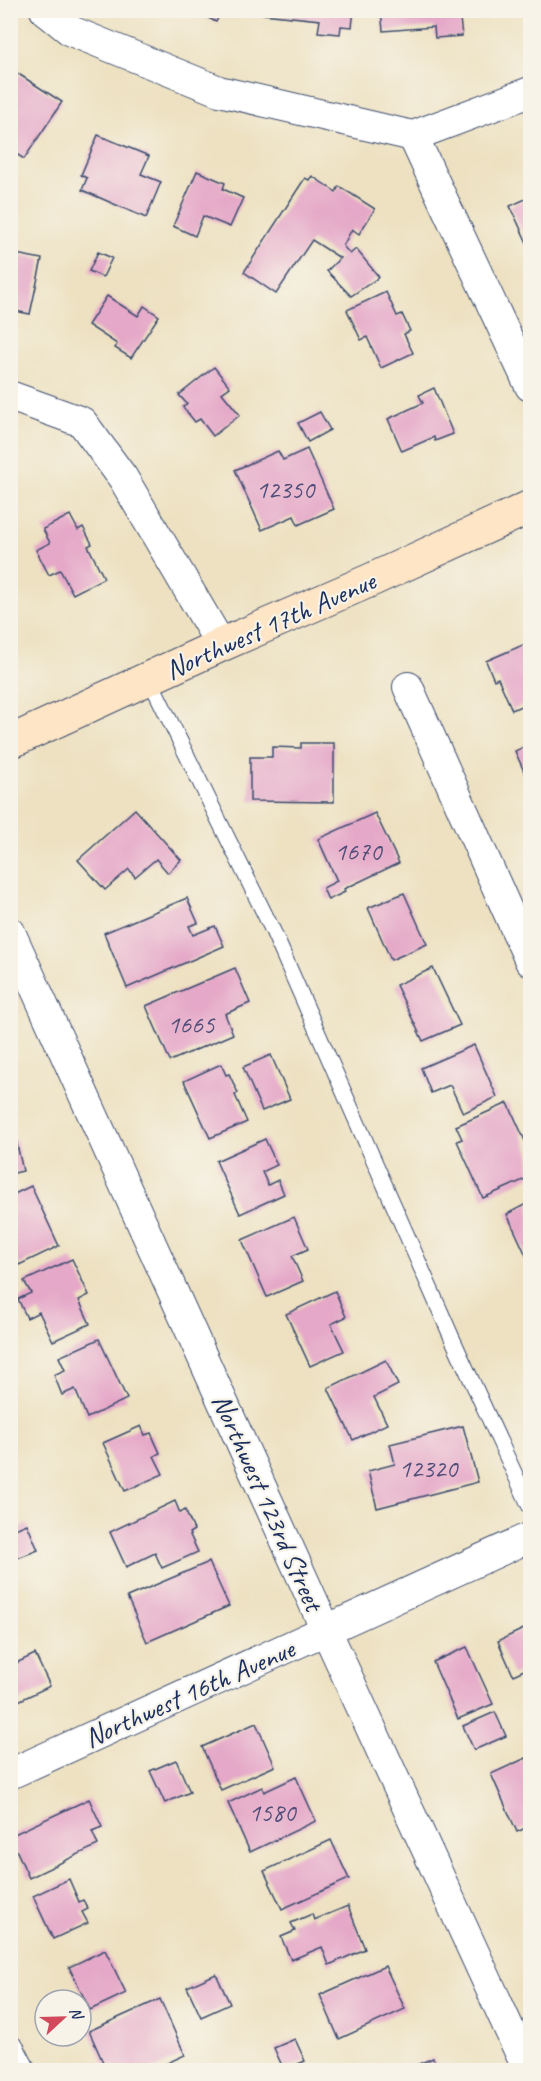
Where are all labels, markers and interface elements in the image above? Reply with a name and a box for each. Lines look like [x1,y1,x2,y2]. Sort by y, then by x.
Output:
house number: 12350 [256,473,317,506]
street label: Northwest 17th Avenue [160,562,382,687]
house number: 1670 [335,835,384,868]
house number: 1665 [168,1008,216,1041]
street label: Northwest 123rd Street [204,1388,333,1618]
house number: 12320 [399,1452,460,1485]
street label: Northwest 16th Avenue [79,1630,301,1755]
house number: 1580 [249,1796,298,1829]
north arrow [33,1988,93,2048]
text: N [65,2004,88,2024]

